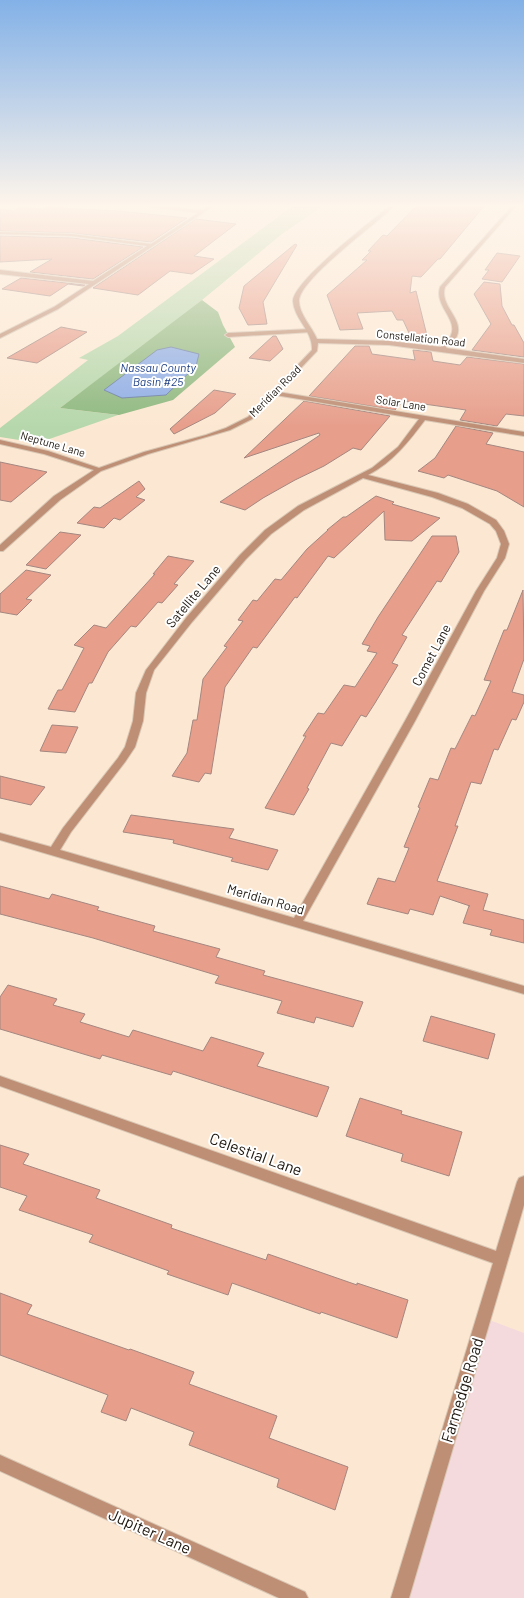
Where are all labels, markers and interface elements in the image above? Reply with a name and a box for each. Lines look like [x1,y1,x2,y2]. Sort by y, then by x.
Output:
street label: Constellation Road [376,326,466,349]
water label: Nassau County Basin #25 [120,360,196,388]
street label: Meridian Road [246,362,303,419]
street label: Solar Lane [375,392,427,413]
street label: Neptune Lane [19,428,87,459]
street label: Satellite Lane [162,561,224,631]
street label: Comet Lane [408,621,454,689]
street label: Meridian Road [225,880,307,918]
street label: Celestial Lane [207,1128,305,1179]
street label: Farmedge Road [437,1335,486,1445]
street label: Jupiter Lane [106,1504,194,1557]

